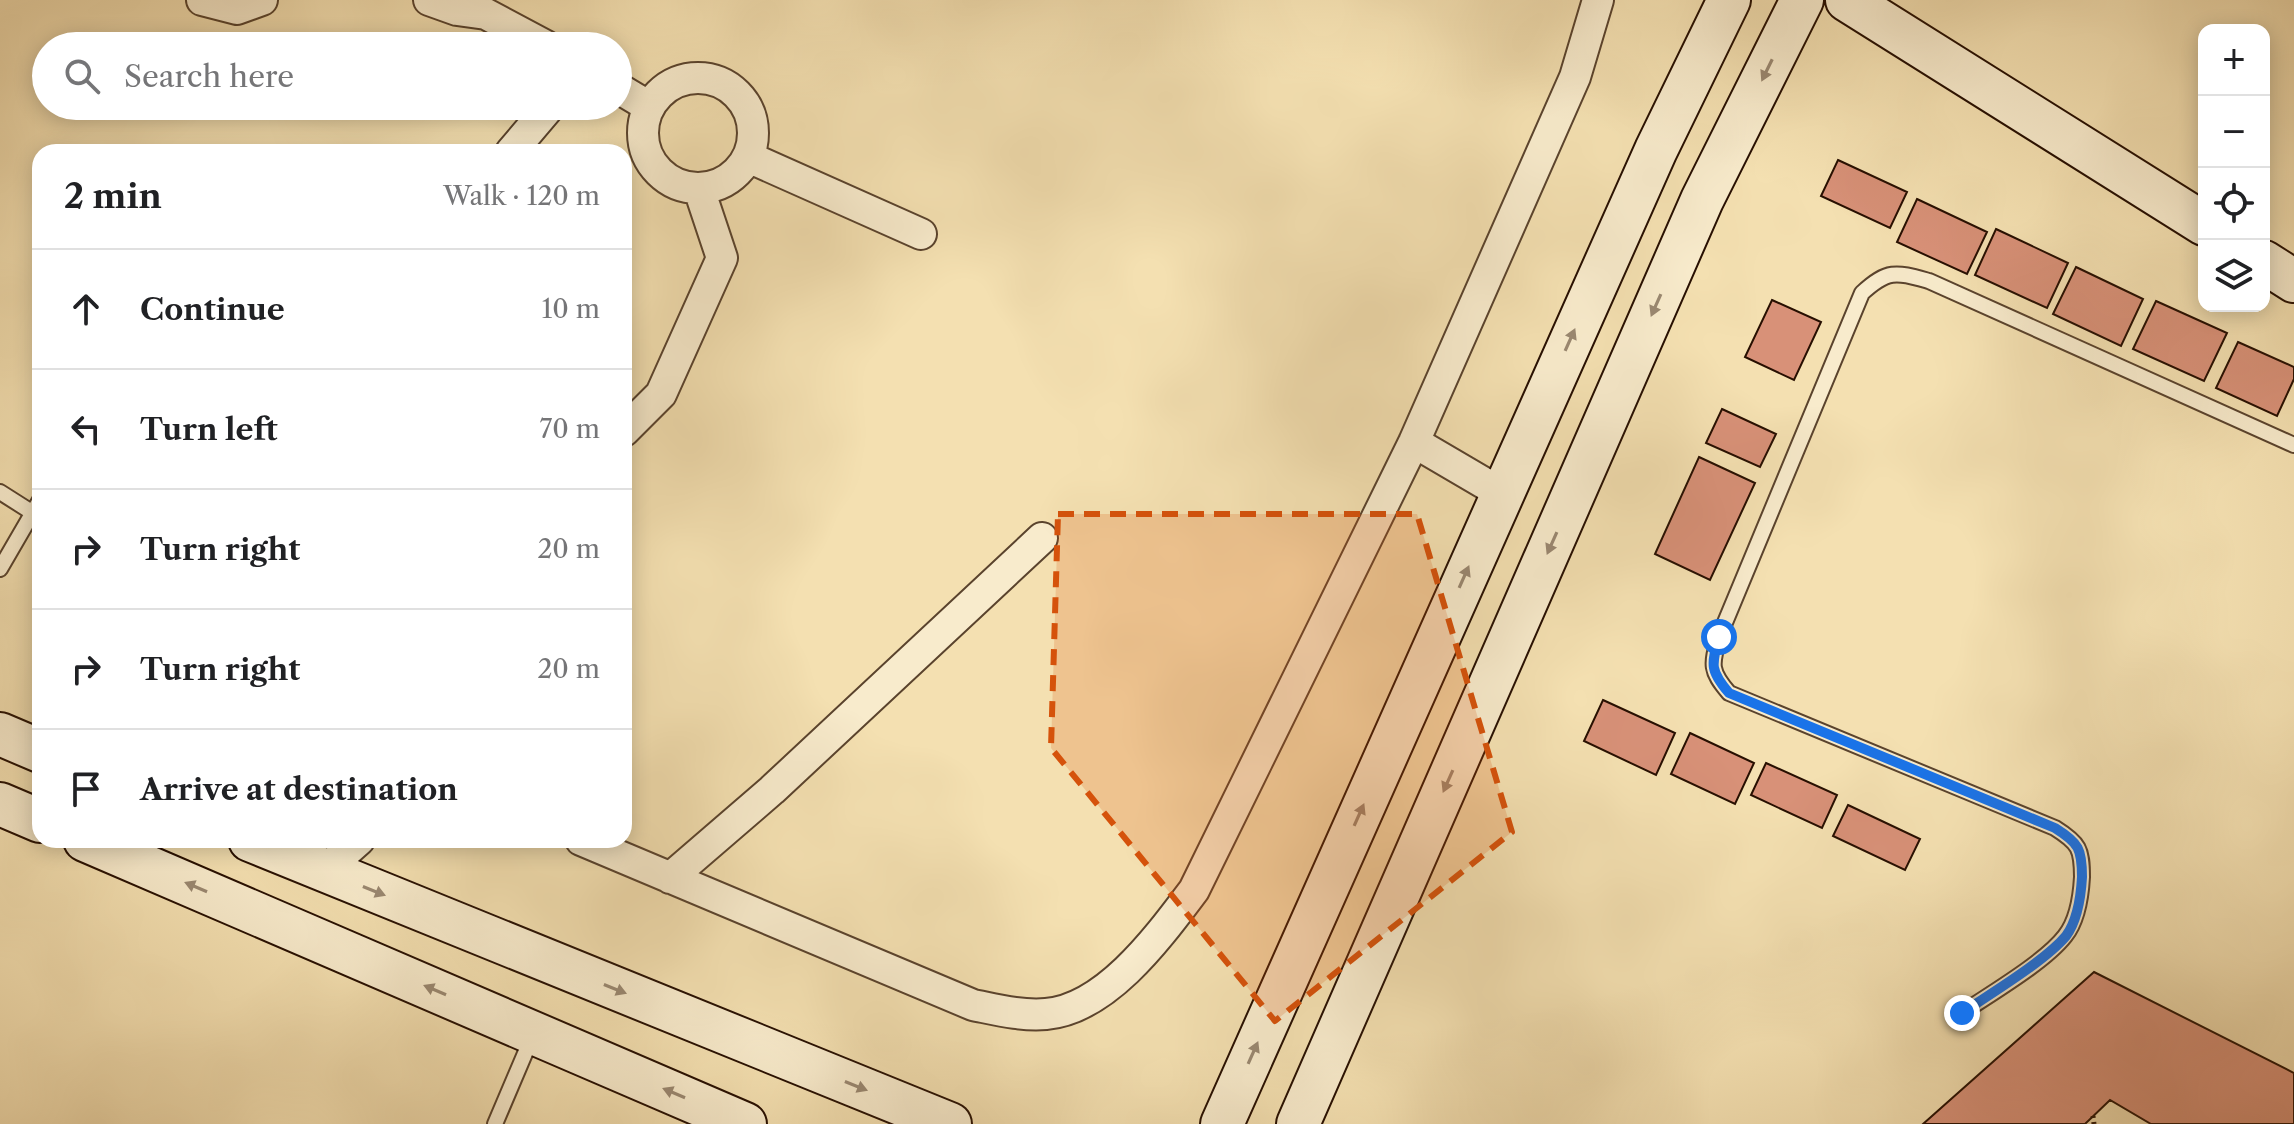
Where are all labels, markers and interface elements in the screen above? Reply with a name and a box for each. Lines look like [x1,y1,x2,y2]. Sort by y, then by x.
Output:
map controls [2198,24,2270,312]
button: + [2198,24,2270,96]
search box [32,32,632,120]
icon: search [60,54,104,98]
text: Search here [124,58,294,95]
one-way arrow [1760,58,1774,81]
button: − [2198,96,2270,168]
button: locate [2198,168,2270,240]
text: 2 min [64,175,162,217]
text: Walk · 120 m [443,180,600,212]
button: layers [2198,240,2270,312]
icon: ahead [64,287,108,331]
text: Continue [140,291,285,328]
text: 10 m [541,293,600,325]
one-way arrow [1650,293,1663,317]
one-way arrow [1563,328,1577,352]
icon: left [64,407,108,451]
text: Turn left [140,411,277,448]
text: 70 m [540,413,600,445]
icon: right [64,527,108,571]
text: Turn right [140,531,300,568]
one-way arrow [1545,531,1559,555]
text: 20 m [537,533,600,565]
one-way arrow [1457,565,1471,589]
route start [1701,619,1737,655]
icon: right [64,647,108,691]
text: Turn right [140,651,300,688]
text: 20 m [537,653,600,685]
icon: arrive [64,767,108,811]
one-way arrow [1441,769,1454,793]
text: Arrive at destination [140,771,458,808]
one-way arrow [1352,803,1365,827]
one-way arrow [184,881,208,894]
one-way arrow [362,885,386,898]
one-way arrow [423,983,447,996]
one-way arrow [603,983,627,996]
route end [1944,995,1980,1031]
one-way arrow [1247,1041,1260,1064]
one-way arrow [844,1080,868,1093]
one-way arrow [662,1086,686,1100]

